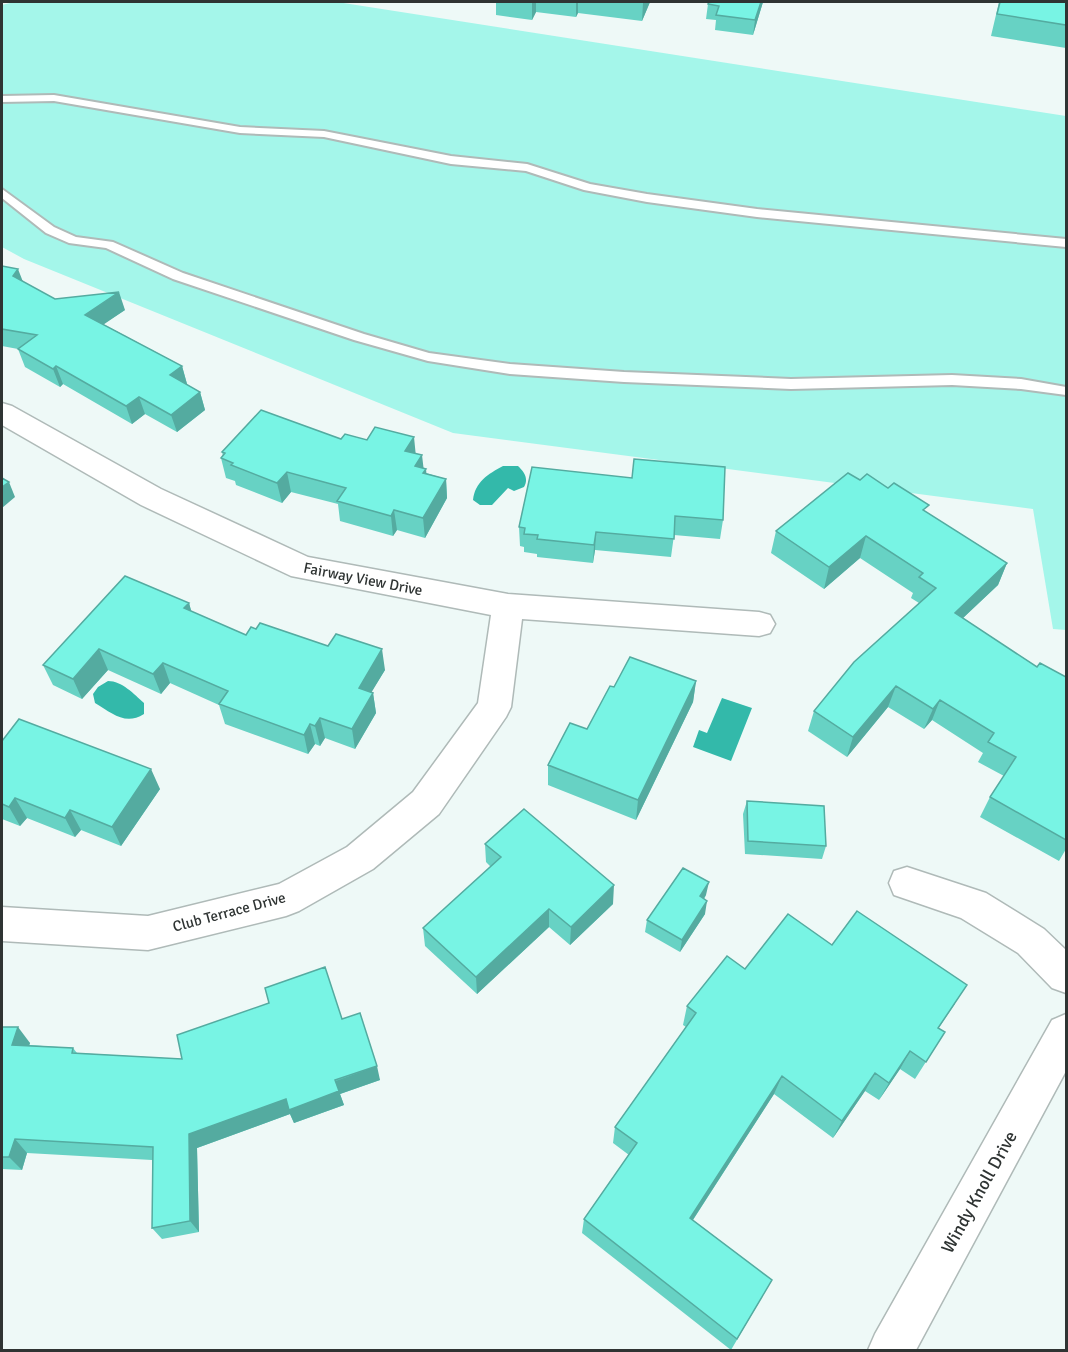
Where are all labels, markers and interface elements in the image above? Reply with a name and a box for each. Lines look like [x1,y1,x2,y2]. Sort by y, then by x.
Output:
street label: Fairway View Drive [302,559,424,599]
street label: Club Terrace Drive [171,888,287,936]
street label: Windy Knoll Drive [936,1127,1022,1257]

